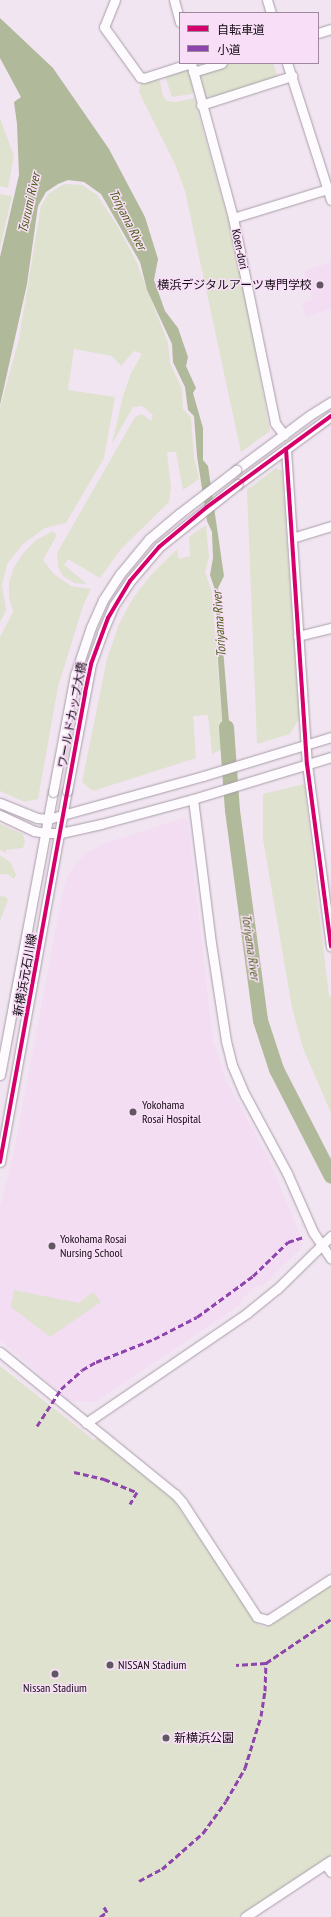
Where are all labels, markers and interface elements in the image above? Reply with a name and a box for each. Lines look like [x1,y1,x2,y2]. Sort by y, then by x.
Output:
legend [179,12,319,64]
text: 自転車道 [217,22,265,37]
text: 小道 [217,42,241,57]
water label: Tsurumi River [16,172,44,234]
water label: Toriyama River [105,187,149,253]
street label: Koen-dori [229,228,251,270]
place label: 横浜デジタルアーツ専門学校 [157,278,312,292]
marker: 横浜デジタルアーツ専門学校 [315,280,325,290]
water label: Toriyama River [210,591,230,657]
street label: ワールドカップ大橋 [55,661,89,769]
water label: Toriyama River [238,913,262,981]
street label: 新横浜元石川線 [11,932,39,1018]
place label: Yokohama Rosai Hospital [142,1098,201,1126]
marker: Yokohama Rosai Hospital [127,1106,139,1118]
place label: Yokohama Rosai Nursing School [60,1232,127,1260]
marker: Yokohama Rosai Nursing School [47,1241,57,1251]
place label: NISSAN Stadium [118,1658,186,1672]
marker: NISSAN Stadium [105,1660,115,1670]
marker: Nissan Stadium [50,1669,60,1679]
place label: Nissan Stadium [23,1681,87,1695]
place label: 新横浜公園 [174,1731,234,1745]
marker: 新横浜公園 [161,1733,171,1743]

